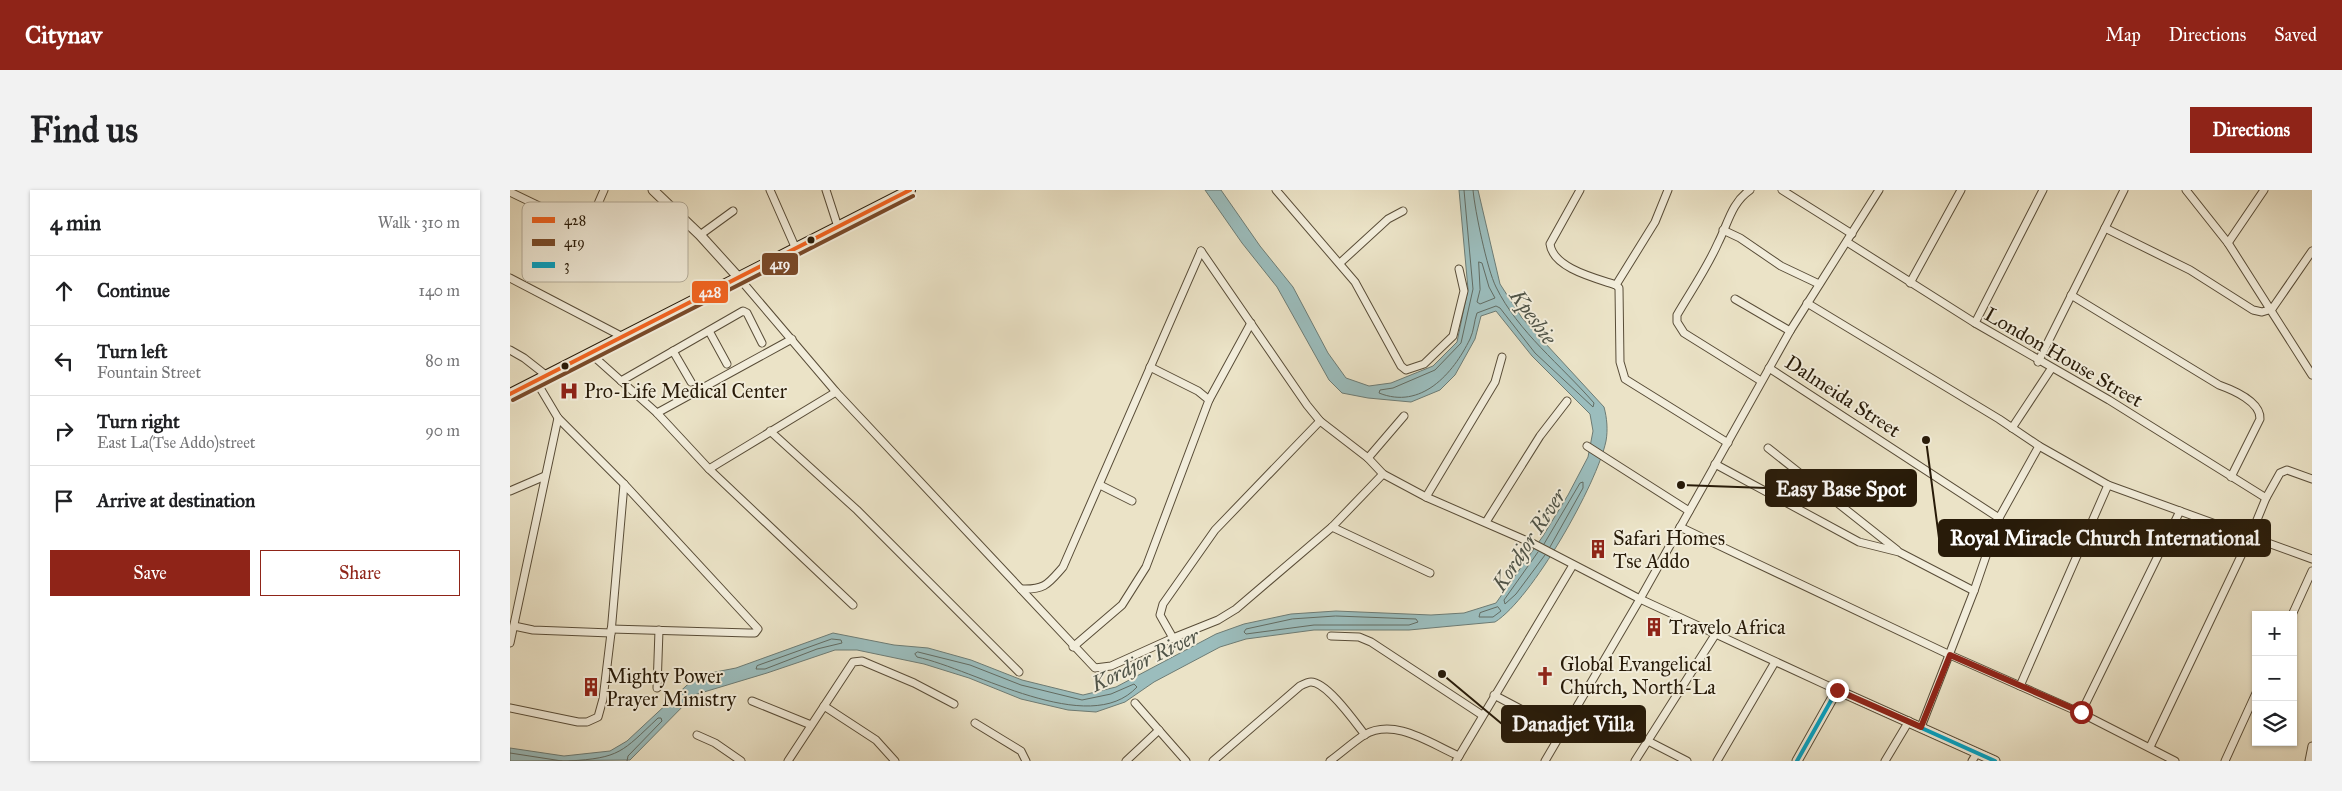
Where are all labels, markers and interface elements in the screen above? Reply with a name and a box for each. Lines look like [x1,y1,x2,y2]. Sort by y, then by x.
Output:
text: Citynav [25,20,102,50]
text: Map [2105,24,2141,46]
text: Directions [2169,24,2246,46]
text: Saved [2274,24,2317,46]
button: Directions [2190,107,2312,153]
text: Find us [30,109,138,152]
legend [522,202,688,282]
text: 4 min [50,210,101,236]
text: 428 [564,212,586,229]
text: Walk · 310 m [378,213,460,232]
text: 419 [564,234,585,251]
unlabelled marker [806,235,816,245]
line badge: 419 [761,252,799,276]
text: 419 [770,256,790,274]
text: 3 [564,257,570,274]
icon: ahead [50,277,78,305]
text: Continue [97,279,170,302]
line badge: 428 [691,280,729,304]
text: 140 m [419,281,460,300]
water label: Kpeshie [1504,283,1563,351]
text: 428 [699,284,721,302]
street label: London House Street [1981,302,2147,412]
text: Turn left [97,340,167,363]
icon: left [50,347,78,375]
street label: Dalmeida Street [1781,350,1905,442]
text: 80 m [425,351,460,370]
unlabelled marker [560,361,570,371]
text: Fountain Street [97,363,201,382]
place label: Pro-Life Medical Center [584,379,788,403]
hospital icon: Pro-Life Medical Center [558,380,580,402]
text: Turn right [97,410,180,433]
icon: right [50,417,78,445]
text: 90 m [425,421,460,440]
text: East La(Tse Addo)street [97,433,255,452]
callout: Easy Base Spot [1766,470,1916,506]
text: Easy Base Spot [1776,476,1907,502]
water label: Kordjor River [1486,483,1572,597]
icon: arrive [50,487,78,515]
text: Arrive at destination [97,489,255,512]
callout: Royal Miracle Church International [1939,520,2270,556]
text: Royal Miracle Church International [1950,525,2261,551]
place label: Safari Homes Tse Addo [1613,526,1725,573]
building icon: Safari Homes Tse Addo [1587,538,1609,560]
button: Save [50,550,250,596]
button: Share [260,550,460,596]
map controls [2252,611,2297,746]
button: + [2252,611,2297,656]
place label: Travelo Africa [1669,615,1786,639]
building icon: Travelo Africa [1643,616,1665,638]
water label: Kordjor River [1086,622,1204,698]
place label: Global Evangelical Church, North-La [1560,652,1716,699]
button: − [2252,656,2297,701]
place label: Mighty Power Prayer Ministry [606,664,737,711]
church icon: Global Evangelical Church, North-La [1534,665,1556,687]
building icon: Mighty Power Prayer Ministry [580,676,602,698]
route end [1826,679,1849,702]
route start [2070,701,2093,724]
button: layers [2252,701,2297,746]
callout: Danadjet Villa [1502,706,1645,742]
text: Danadjet Villa [1512,711,1635,737]

